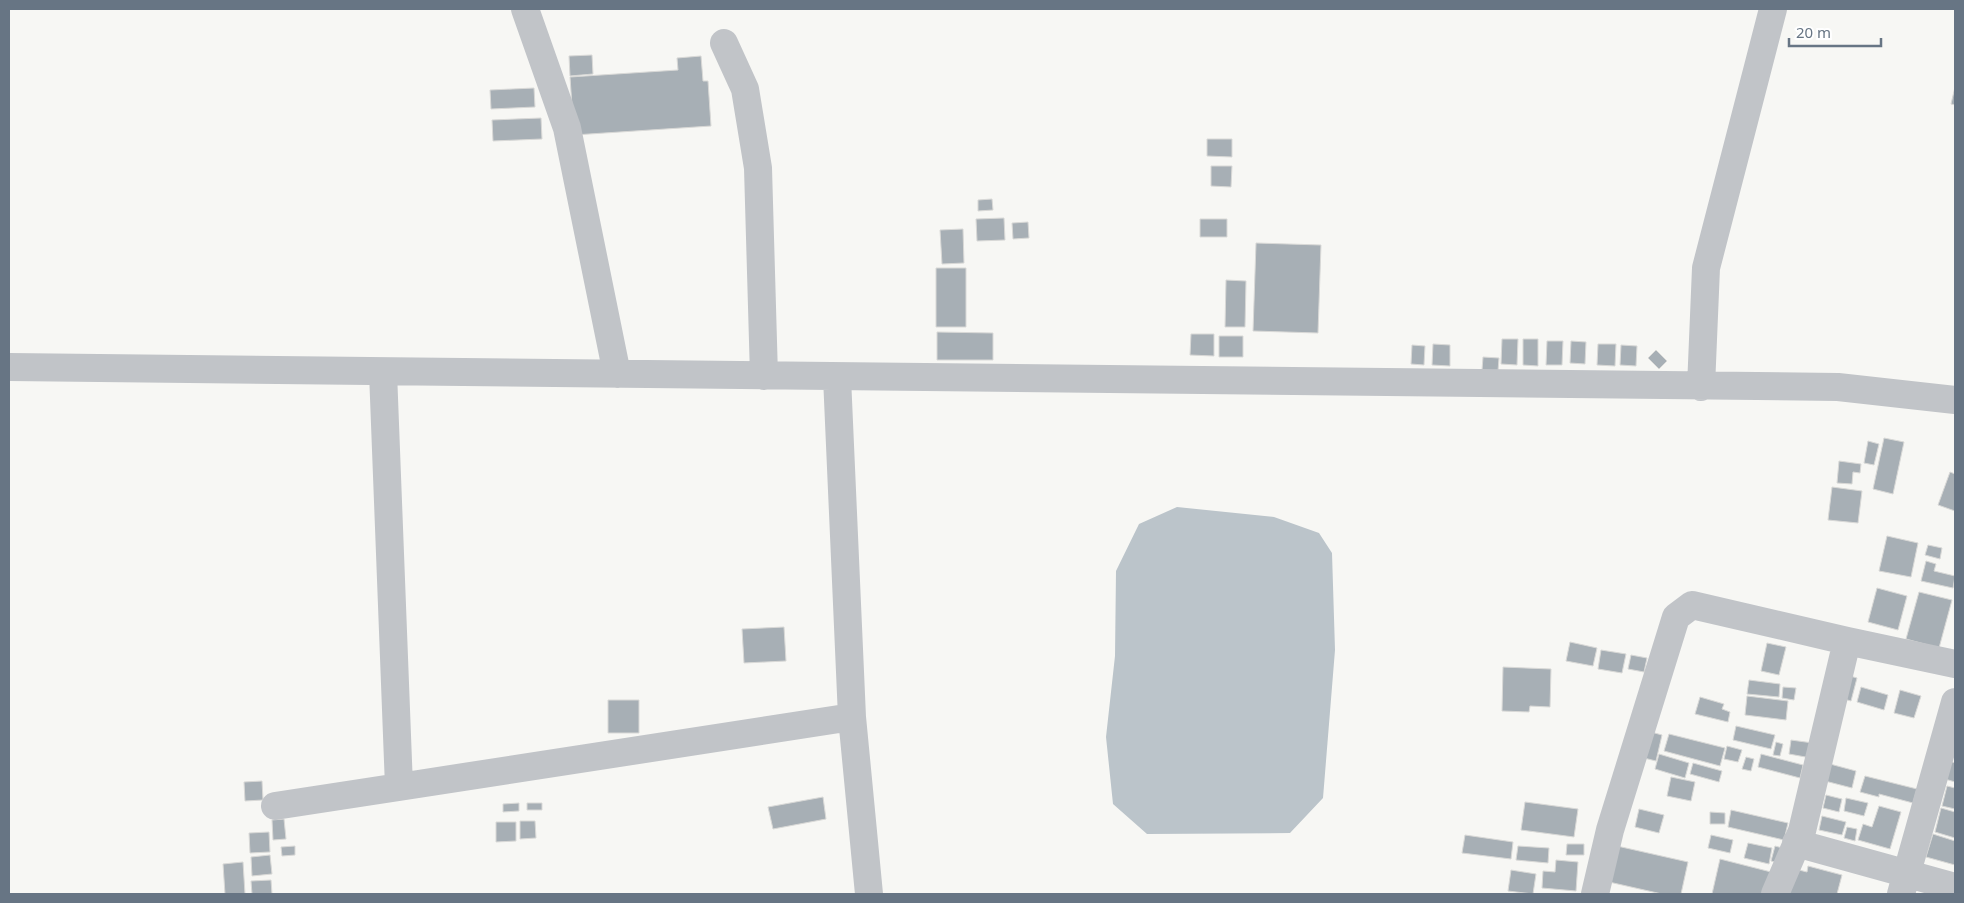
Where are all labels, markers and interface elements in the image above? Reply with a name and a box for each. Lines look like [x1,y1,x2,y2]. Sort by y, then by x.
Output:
scale bar [1789,15,1882,47]
text: 20 m [1796,22,1831,42]

